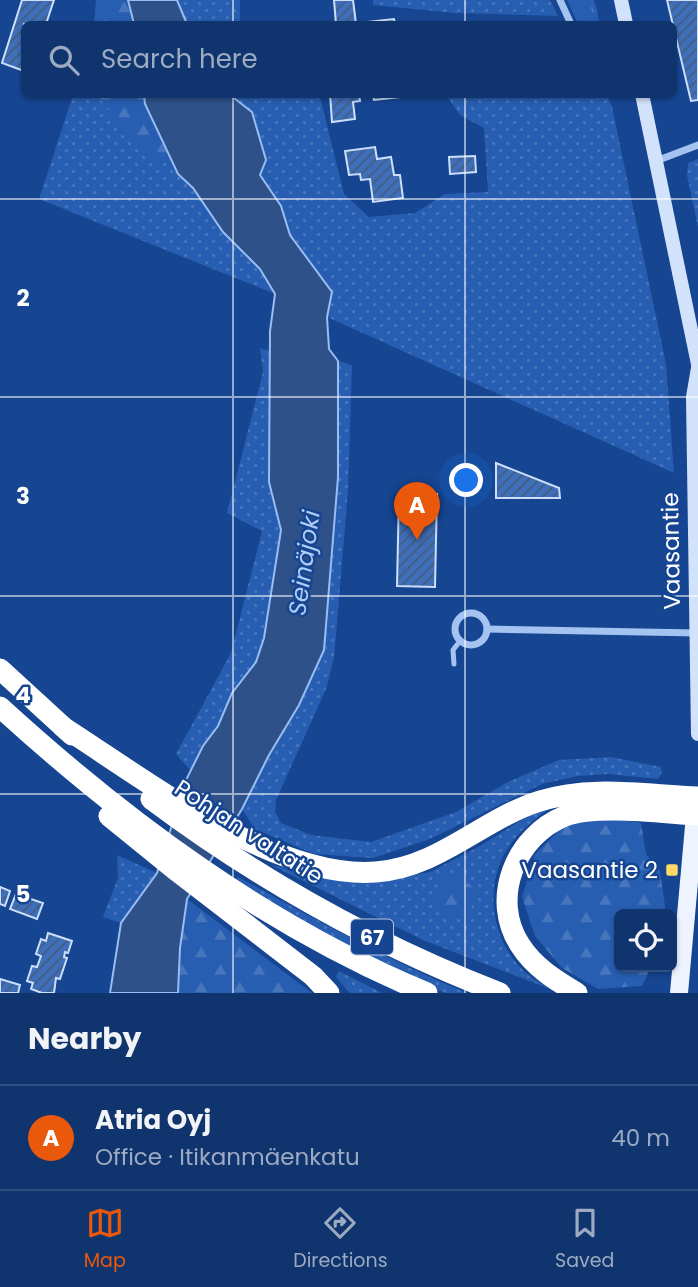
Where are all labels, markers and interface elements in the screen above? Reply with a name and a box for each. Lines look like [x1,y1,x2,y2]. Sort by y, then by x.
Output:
search box [21,21,677,98]
icon: search [45,41,83,79]
text: Search here [101,41,258,77]
text: 2 [16,282,30,314]
your location [449,463,483,497]
text: 3 [16,480,30,512]
pin: A [394,482,440,540]
street label: Vaasantie [654,492,688,610]
water label: Seinäjoki [280,507,328,618]
text: 4 [15,679,31,711]
street label: Pohjan valtatie [168,772,330,892]
place label: Vaasantie 2 [521,854,658,886]
marker: Vaasantie 2 [664,862,680,878]
text: 5 [16,878,30,910]
map controls [614,909,677,972]
button: locate [614,909,677,972]
road number: 67 [351,920,393,954]
text: Nearby [28,1017,142,1060]
text: Atria Oyj [95,1102,211,1138]
text: A [43,1122,59,1154]
text: 40 m [611,1122,670,1154]
text: Office · Itikanmäenkatu [95,1141,360,1173]
tab: Map [84,1204,126,1275]
tab: Directions [293,1204,388,1275]
tab: Saved [555,1204,614,1275]

